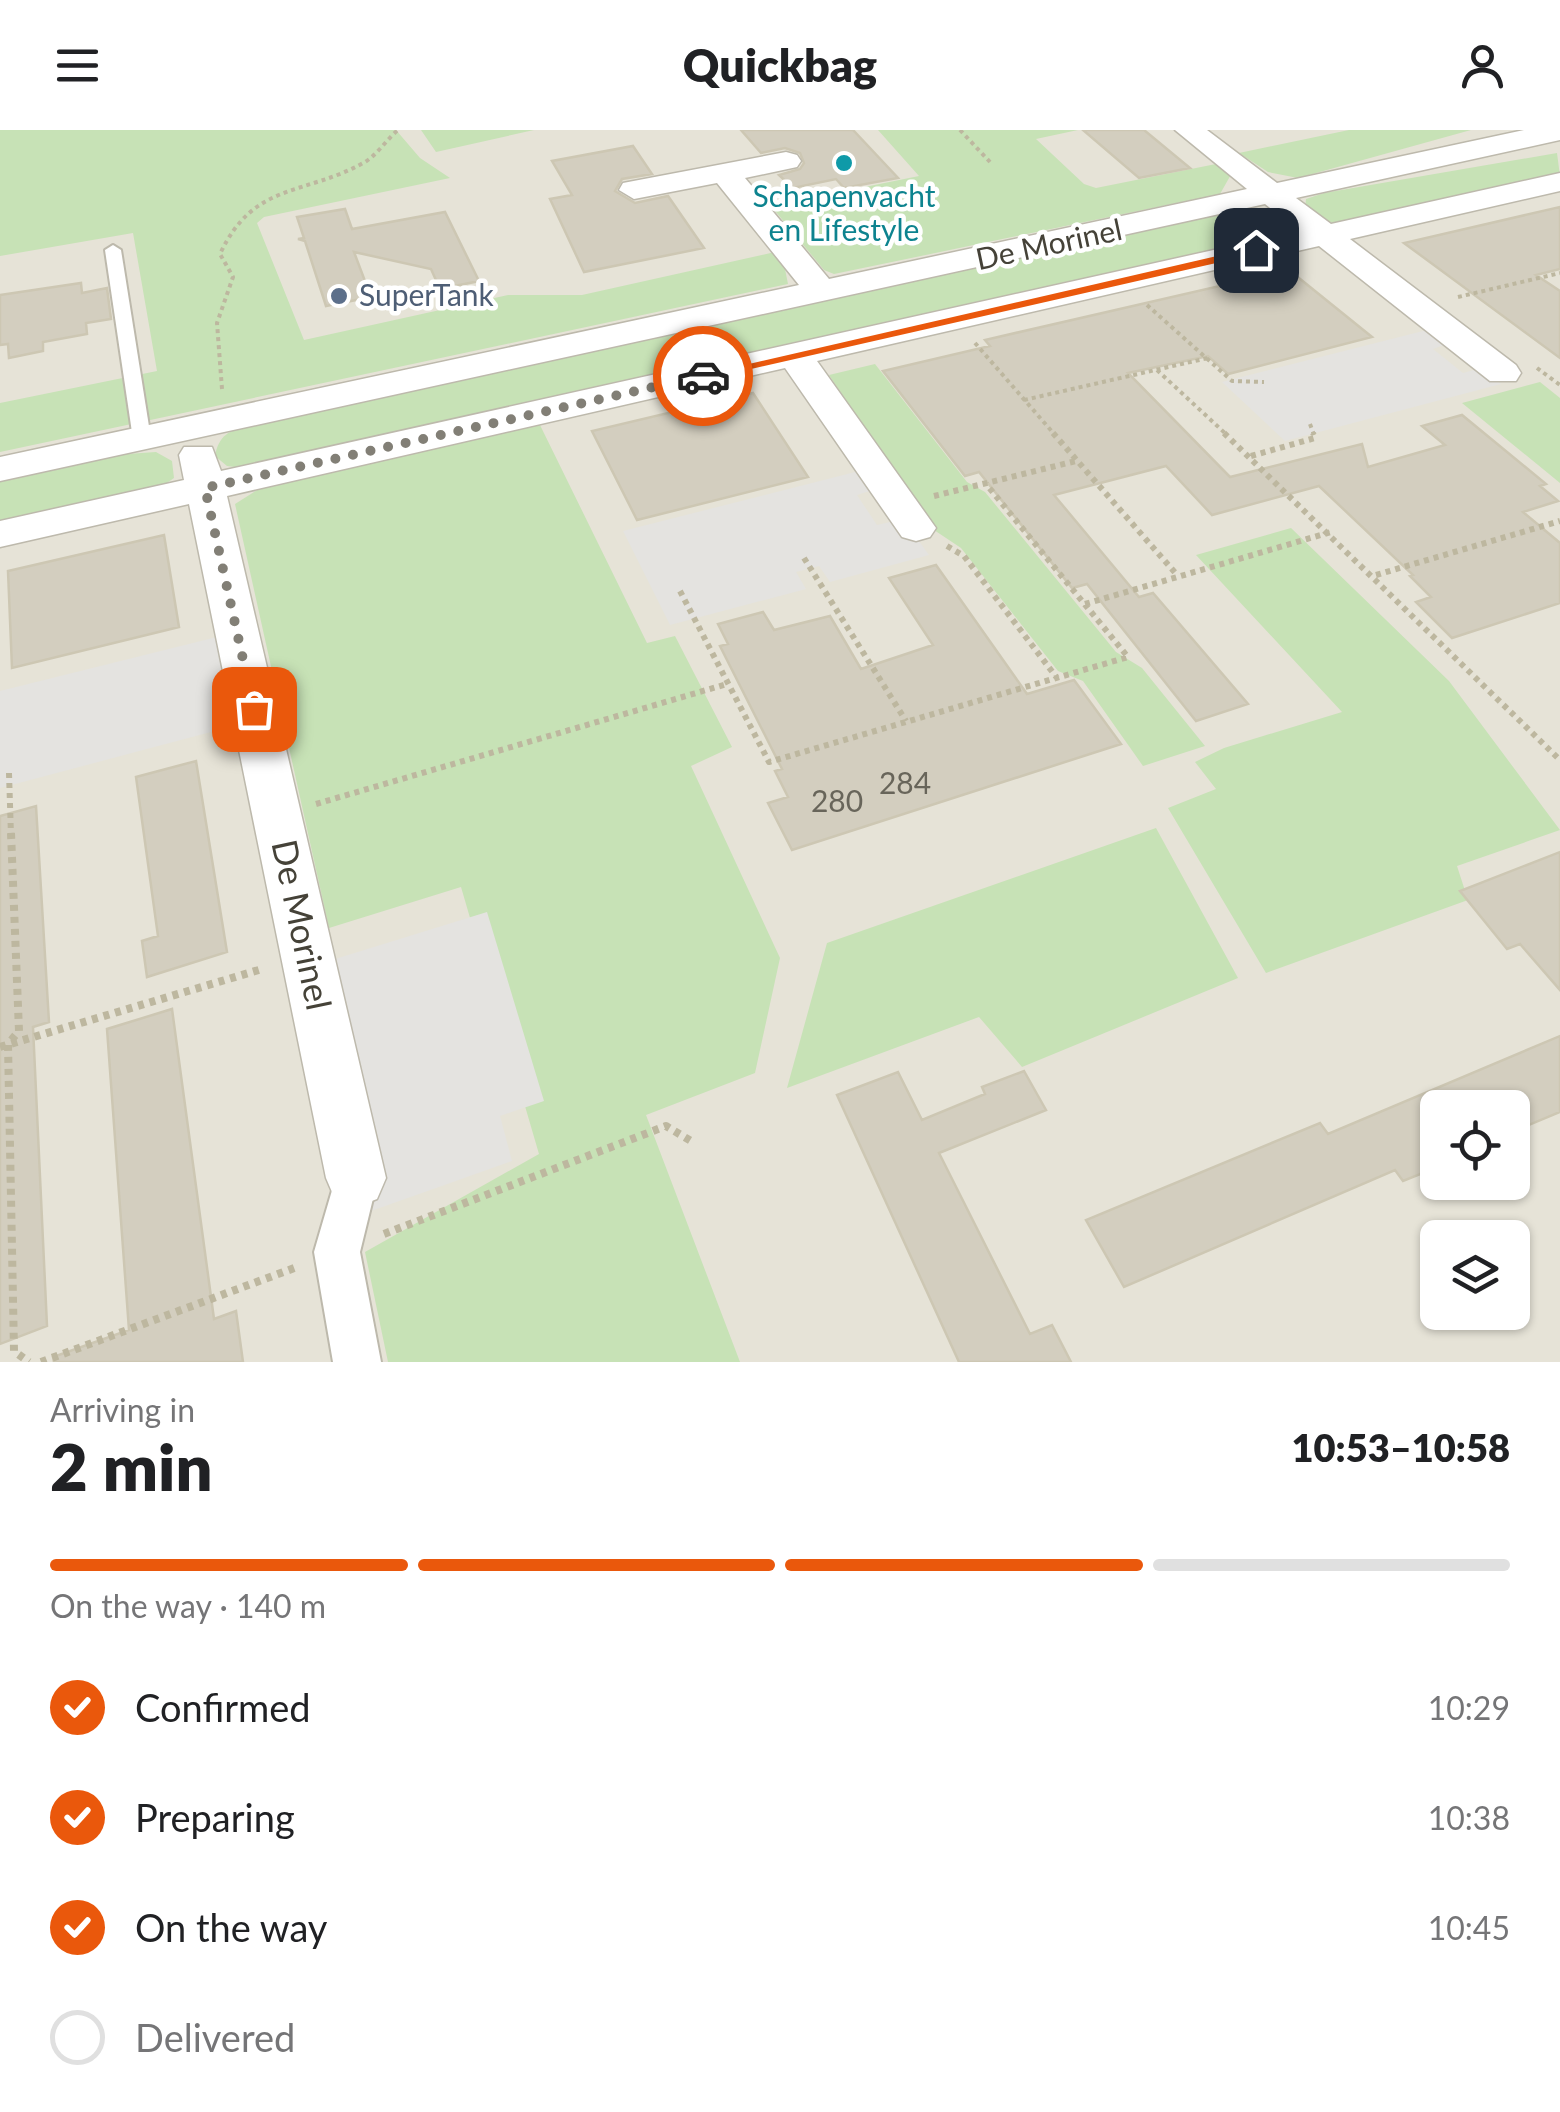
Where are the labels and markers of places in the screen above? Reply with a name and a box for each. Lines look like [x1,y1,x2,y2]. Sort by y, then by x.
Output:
marker: Schapenvacht en Lifestyle [833,152,855,174]
place label: Schapenvacht en Lifestyle [753,177,936,247]
pin [1214,208,1299,293]
place label: SuperTank [359,276,495,312]
marker: SuperTank [328,285,350,307]
pin [212,667,297,752]

